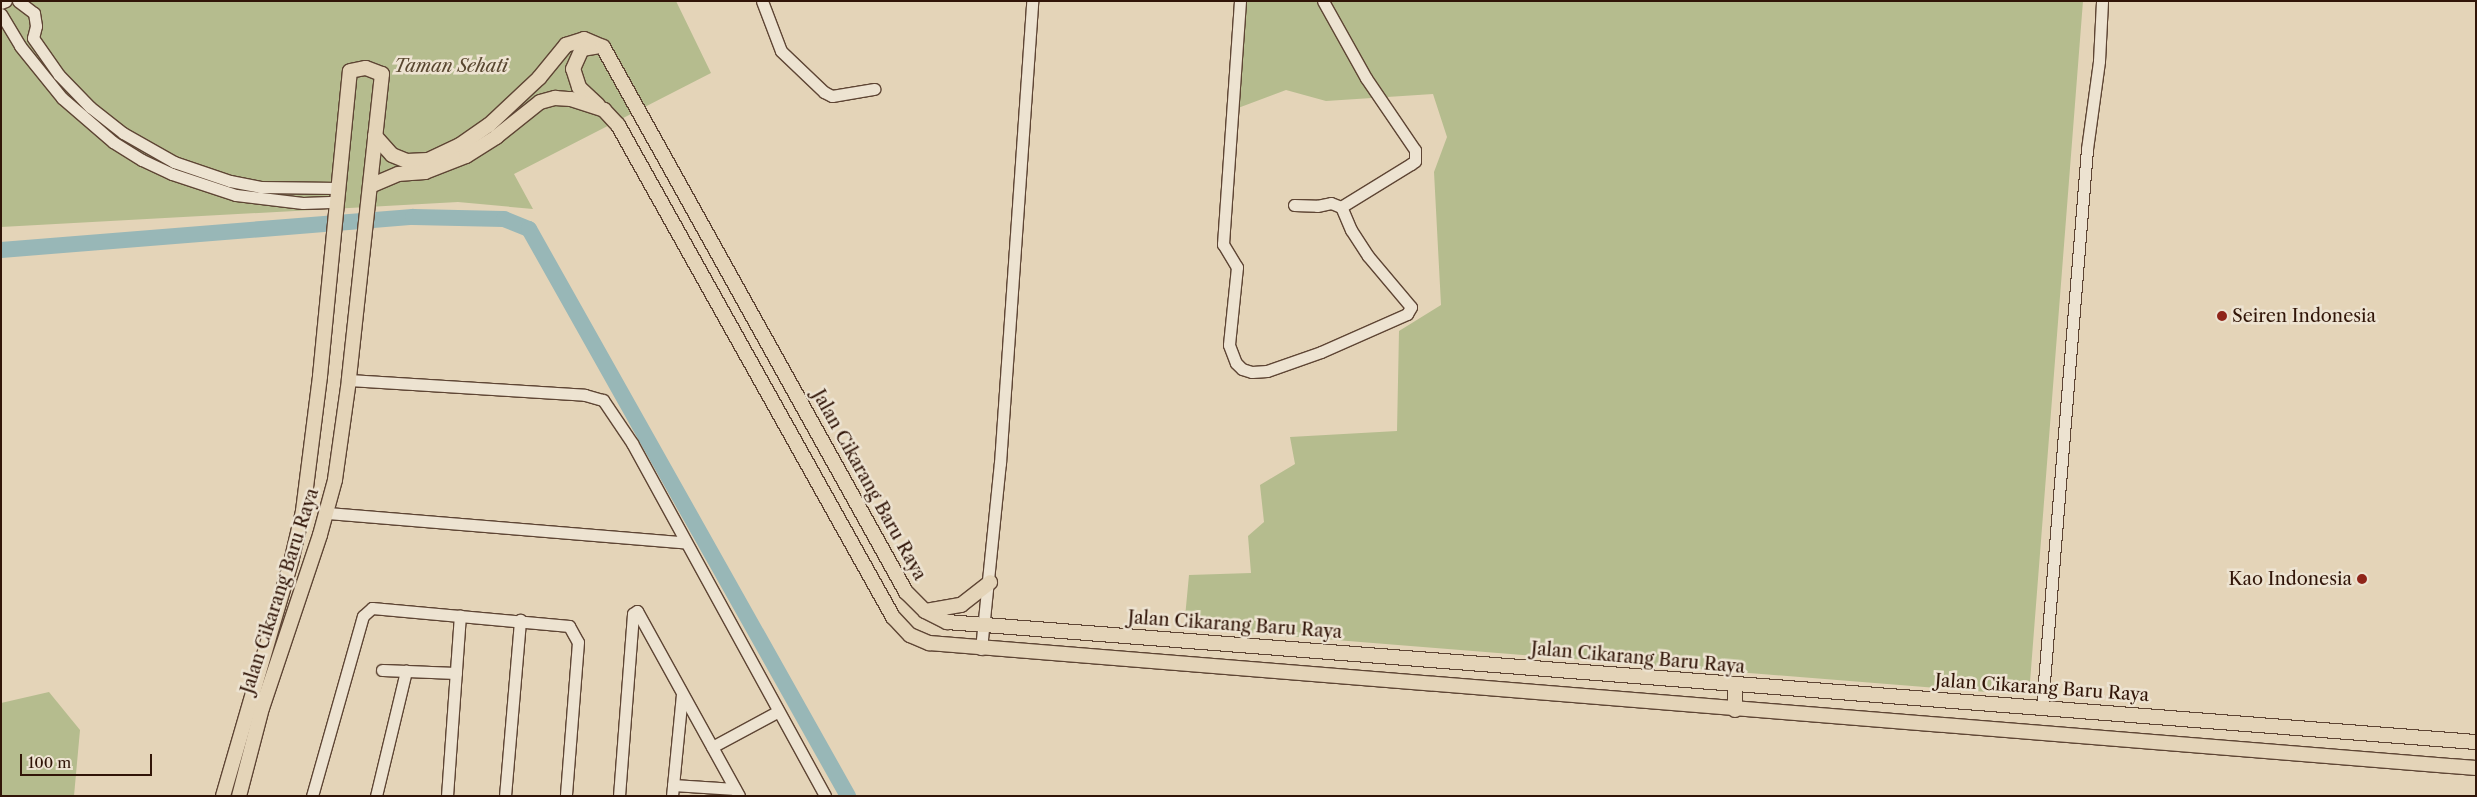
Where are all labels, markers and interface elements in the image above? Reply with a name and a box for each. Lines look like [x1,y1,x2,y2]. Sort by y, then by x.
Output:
park label: Taman Sehati [394,55,508,77]
place label: Seiren Indonesia [2232,305,2376,327]
marker: Seiren Indonesia [2216,310,2228,322]
street label: Jalan Cikarang Baru Raya [808,386,930,584]
street label: Jalan Cikarang Baru Raya [237,486,323,696]
place label: Kao Indonesia [2228,568,2352,590]
marker: Kao Indonesia [2356,573,2368,585]
street label: Jalan Cikarang Baru Raya [1127,607,1343,643]
street label: Jalan Cikarang Baru Raya [1530,638,1746,678]
street label: Jalan Cikarang Baru Raya [1934,670,2150,706]
scale bar [22,744,155,776]
text: 100 m [28,753,71,772]

